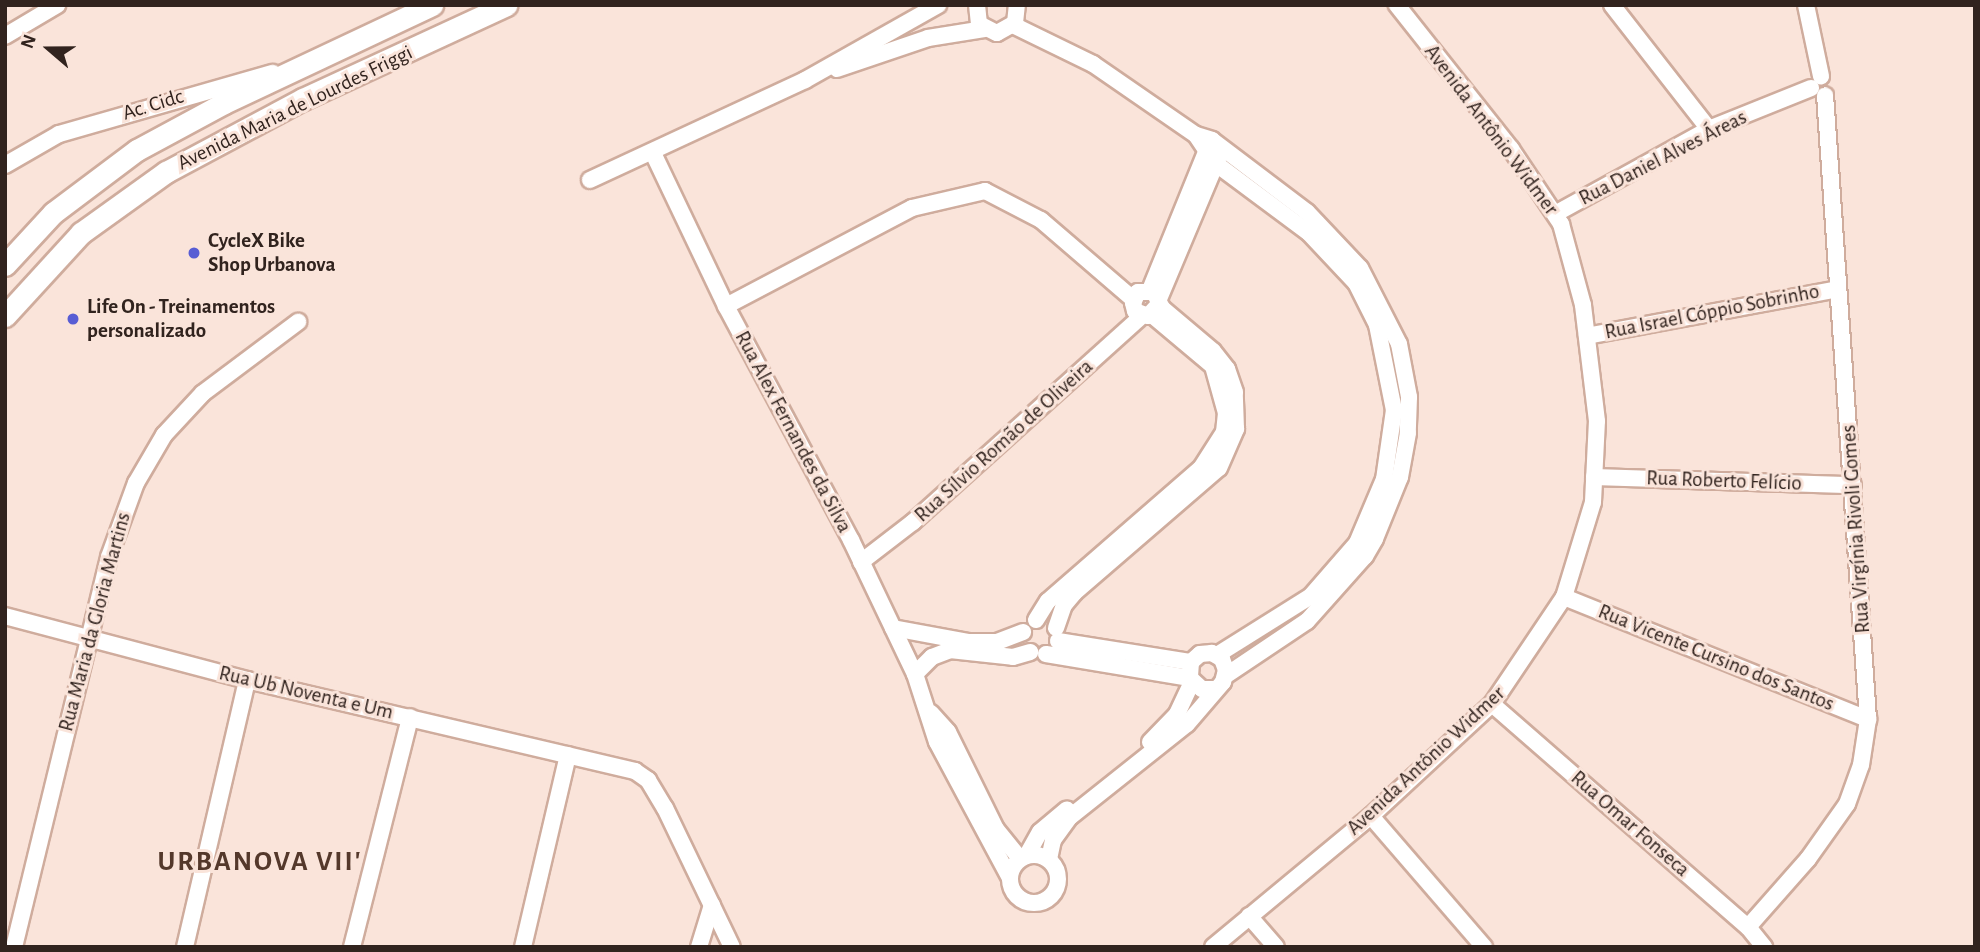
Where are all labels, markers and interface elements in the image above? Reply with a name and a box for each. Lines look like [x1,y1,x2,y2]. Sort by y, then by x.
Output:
north arrow [14,14,84,84]
text: N [18,32,40,51]
street label: Avenida Maria de Lourdes Friggi [173,40,417,176]
street label: Avenida Antônio Widmer [1419,40,1563,220]
street label: Ac. Cidc [119,84,187,126]
street label: Rua Daniel Alves Áreas [1575,105,1751,211]
place label: CycleX Bike Shop Urbanova [208,228,335,278]
marker: CycleX Bike Shop Urbanova [186,245,202,261]
street label: Rua Israel Cóppio Sobrinho [1603,279,1821,345]
place label: Life On - Treinamentos personalizado [87,294,275,344]
marker: Life On - Treinamentos personalizado [65,311,81,327]
street label: Rua Alex Fernandes da Silva [729,327,857,537]
street label: Rua Sílvio Romão de Oliveira [910,354,1098,528]
street label: Rua Virgínia Rivoli Gomes [1836,424,1876,634]
street label: Rua Roberto Felício [1646,466,1802,496]
street label: Rua Maria da Gloria Martins [54,510,136,734]
street label: Rua Vicente Cursino dos Santos [1594,599,1838,717]
street label: Rua Ub Noventa e Um [216,661,396,725]
street label: Avenida Antônio Widmer [1342,681,1510,841]
street label: Rua Omar Fonseca [1565,766,1695,882]
district label: URBANOVA VII' [159,845,361,879]

